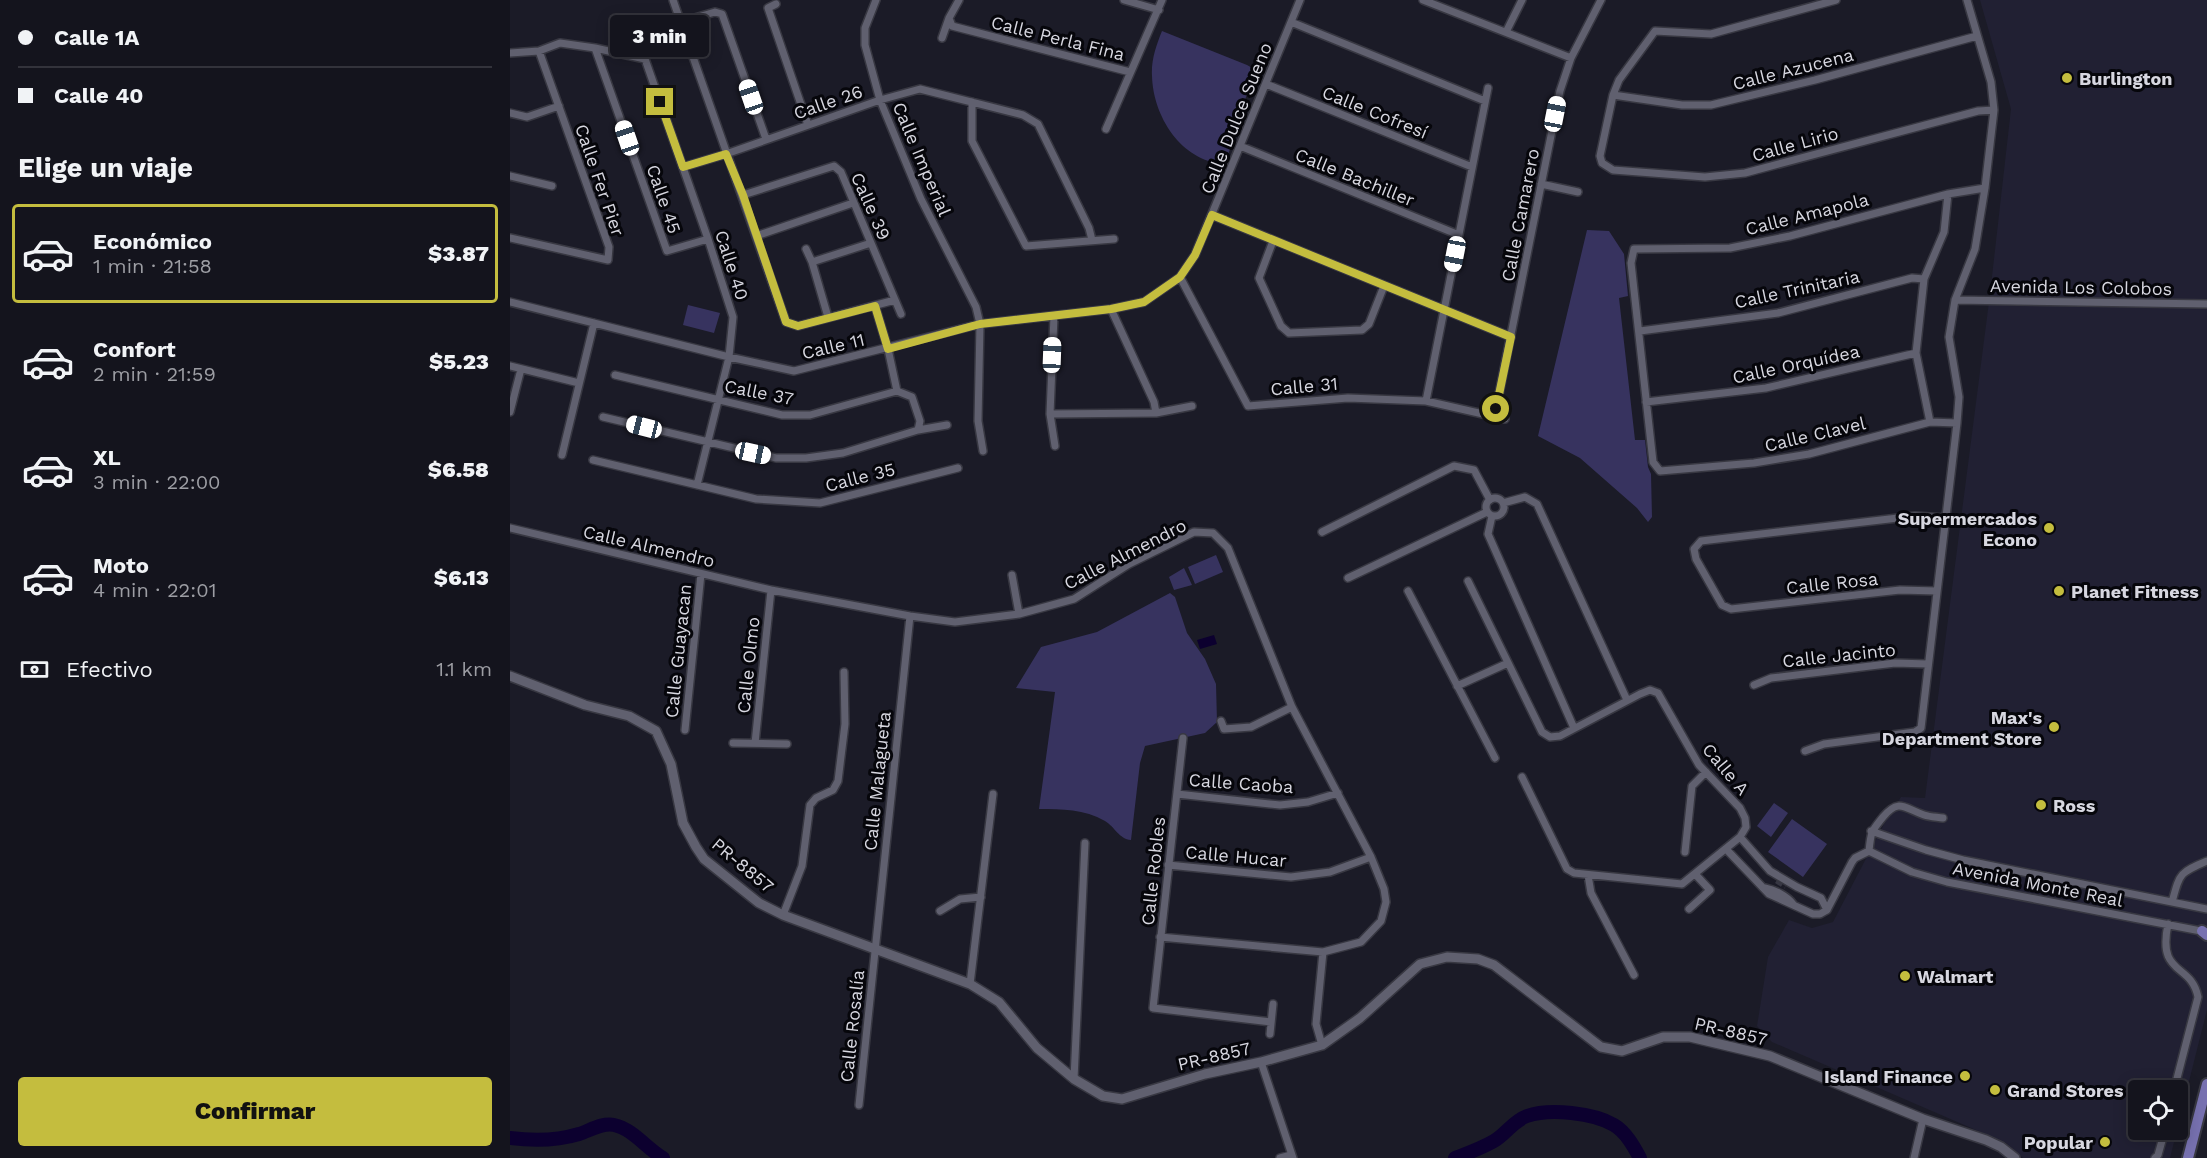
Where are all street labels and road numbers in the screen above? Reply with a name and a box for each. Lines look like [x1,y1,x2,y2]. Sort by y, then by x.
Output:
street label: Calle Perla Fina [989,11,1127,65]
street label: Calle Dulce Sueno [1196,39,1276,197]
street label: Calle Azucena [1730,44,1856,94]
street label: Calle 26 [791,80,865,124]
street label: Calle Cofresí [1319,81,1431,143]
street label: Calle Imperial [889,99,956,220]
street label: Calle Fer Pier [571,121,629,239]
street label: Calle Lirio [1750,122,1840,166]
street label: Calle Bachiller [1292,144,1418,210]
street label: Calle Camarero [1497,147,1543,283]
street label: Calle 45 [642,162,686,236]
street label: Calle 39 [847,169,895,243]
street label: Calle Amapola [1743,189,1871,239]
street label: Calle 40 [711,227,753,303]
street label: Calle Trinitaria [1733,265,1861,313]
street label: Avenida Los Colobos [1990,275,2172,299]
street label: Calle 11 [800,329,866,363]
street label: Calle Orquídea [1730,340,1862,388]
street label: Calle 31 [1269,373,1339,399]
street label: Calle 37 [723,375,795,409]
street label: Calle Clavel [1762,412,1868,456]
street label: Calle 35 [823,458,897,496]
street label: Calle Almendro [1060,514,1190,594]
street label: Calle Almendro [581,521,717,571]
street label: Calle Rosa [1785,568,1879,598]
street label: Calle Guayacan [661,583,695,719]
street label: Calle Olmo [732,616,764,714]
street label: Calle Jacinto [1781,639,1897,671]
street label: Calle Malagueta [859,710,895,852]
street label: Calle A [1698,739,1754,799]
street label: Calle Caoba [1188,769,1294,797]
street label: Calle Robles [1137,816,1169,926]
street label: PR-8857 [708,833,778,897]
street label: Calle Hucar [1184,841,1288,871]
street label: Avenida Monte Real [1951,857,2125,911]
street label: Calle Rosalía [836,969,868,1083]
street label: PR-8857 [1692,1012,1770,1050]
street label: PR-8857 [1175,1037,1253,1075]

